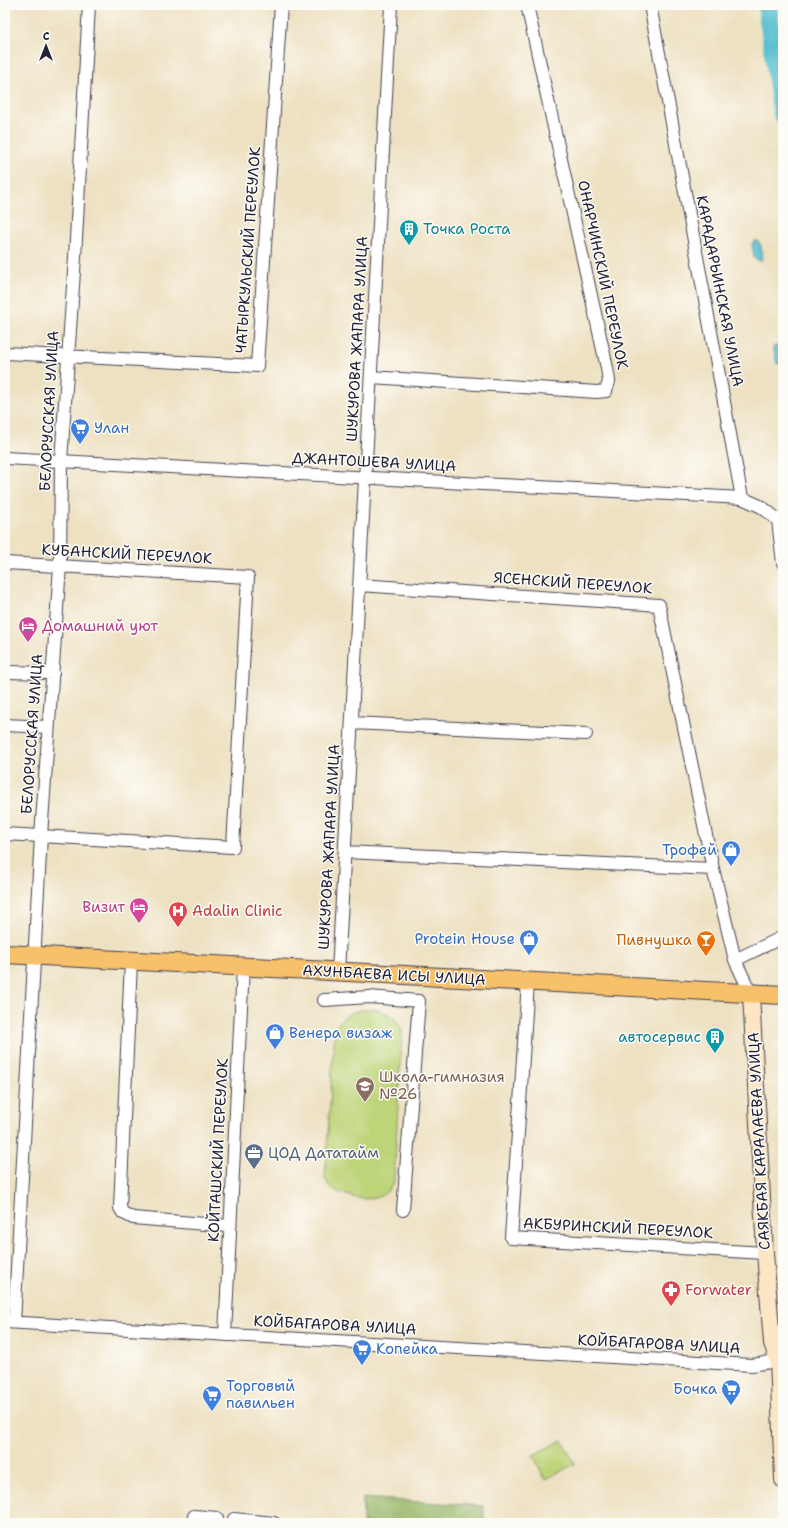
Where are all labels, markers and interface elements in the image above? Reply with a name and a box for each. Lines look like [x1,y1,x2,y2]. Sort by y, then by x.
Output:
north arrow [26,26,66,66]
text: С [43,29,50,44]
street label: ЧАТЫРКУЛЬСКИЙ ПЕРЕУЛОК [230,145,265,354]
street label: ОНАРЧИНСКИЙ ПЕРЕУЛОК [573,178,634,372]
street label: КАРАДАРЬИНСКАЯ УЛИЦА [692,194,748,389]
building icon: Точка Роста [398,218,420,246]
place label: Точка Роста [423,219,511,239]
street label: ШУКУРОВА ЖАПАРА УЛИЦА [342,236,372,442]
street label: БЕЛОРУССКАЯ УЛИЦА [35,330,63,492]
supermarket icon: Улан [69,417,91,445]
place label: Улан [94,418,129,438]
street label: ДЖАНТОШЕВА УЛИЦА [291,448,457,476]
street label: КУБАНСКИЙ ПЕРЕУЛОК [41,539,213,568]
street label: ЯСЕНСКИЙ ПЕРЕУЛОК [493,566,653,599]
hotel icon: Домашний уют [17,615,39,643]
place label: Домашний уют [42,616,158,636]
street label: БЕЛОРУССКАЯ УЛИЦА [16,653,48,815]
street label: ШУКУРОВА ЖАПАРА УЛИЦА [314,744,344,950]
shop icon: Трофей [720,839,742,867]
place label: Трофей [662,840,717,860]
hotel icon: Визит [128,896,150,924]
place label: Визит [82,897,125,917]
hospital icon: Adalin Clinic [167,900,189,928]
place label: Adalin Clinic [192,901,283,921]
shop icon: Protein House [518,928,540,956]
place label: Protein House [414,929,515,949]
bar icon: Пивнушка [695,929,717,957]
place label: Пивнушка [617,930,693,950]
street label: АХУНБАЕВА ИСЫ УЛИЦА [302,960,486,990]
shop icon: Венера визаж [264,1022,286,1050]
place label: Венера визаж [289,1023,393,1043]
building icon: автосервис [704,1026,726,1054]
place label: автосервис [618,1027,701,1047]
street label: САЯКБАЯ КАРАЛАЕВА УЛИЦА [743,1031,775,1250]
street label: КОЙТАШСКИЙ ПЕРЕУЛОК [202,1057,233,1243]
place label: Школа-гимназия №26 [379,1067,505,1104]
school or university icon: Школа-гимназия №26 [354,1075,376,1103]
office icon: ЦОД Дататайм [243,1142,265,1170]
place label: ЦОД Дататайм [268,1143,379,1163]
street label: АКБУРИНСКИЙ ПЕРЕУЛОК [522,1212,714,1243]
pharmacy icon: Forwater [660,1279,682,1307]
place label: Forwater [685,1280,752,1300]
street label: КОЙБАГАРОВА УЛИЦА [253,1310,417,1339]
street label: КОЙБАГАРОВА УЛИЦА [577,1329,741,1358]
supermarket icon: Копейка [351,1338,373,1366]
place label: Копейка [376,1339,438,1359]
place label: Торговый павильен [226,1376,295,1413]
supermarket icon: Бочка [720,1378,742,1406]
place label: Бочка [673,1379,718,1399]
supermarket icon: Торговый павильен [201,1384,223,1412]

